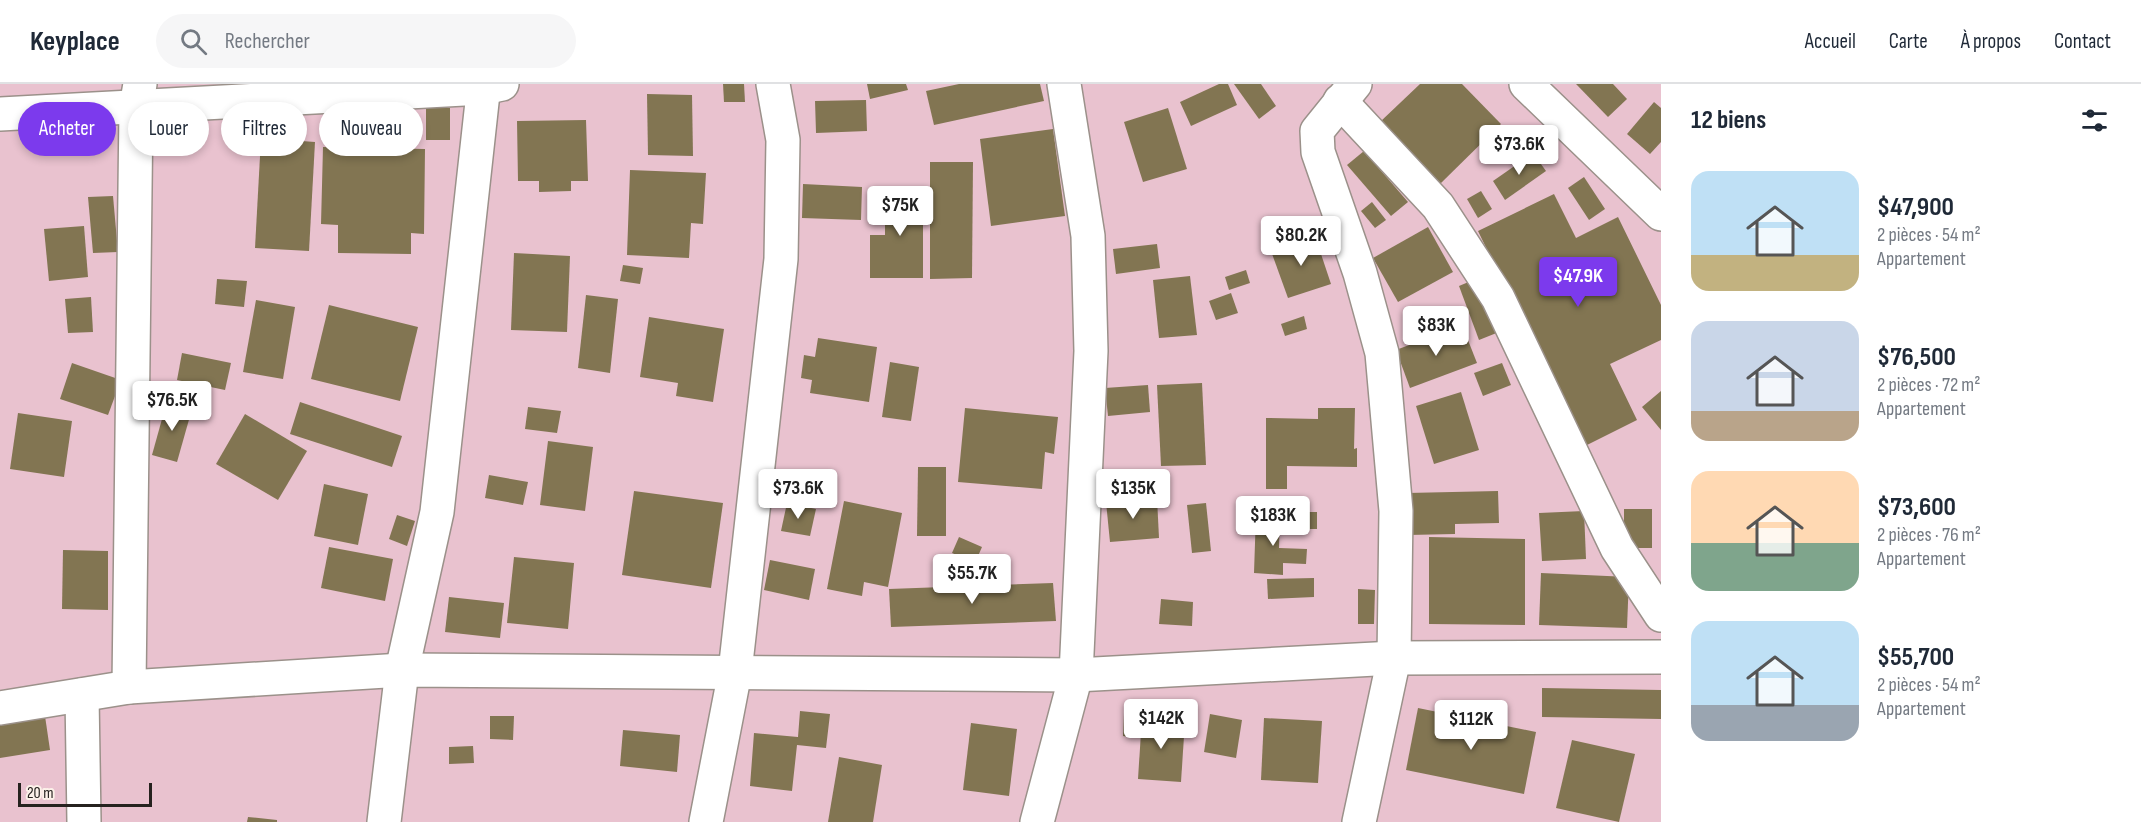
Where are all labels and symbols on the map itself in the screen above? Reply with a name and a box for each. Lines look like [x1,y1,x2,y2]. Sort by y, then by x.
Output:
pin: $73.6K [1470,125,1568,176]
pin: $75K [864,186,936,237]
pin: $80.2K [1252,216,1350,267]
pin: $47.9K [1529,257,1627,308]
pin: $83K [1400,306,1472,357]
pin: $76.5K [123,381,221,432]
pin: $73.6K [749,469,847,520]
pin: $135K [1091,469,1175,520]
pin: $183K [1231,496,1315,547]
pin: $55.7K [923,554,1021,605]
pin: $142K [1119,699,1203,750]
pin: $112K [1429,700,1513,751]
scale bar [18,780,152,808]

